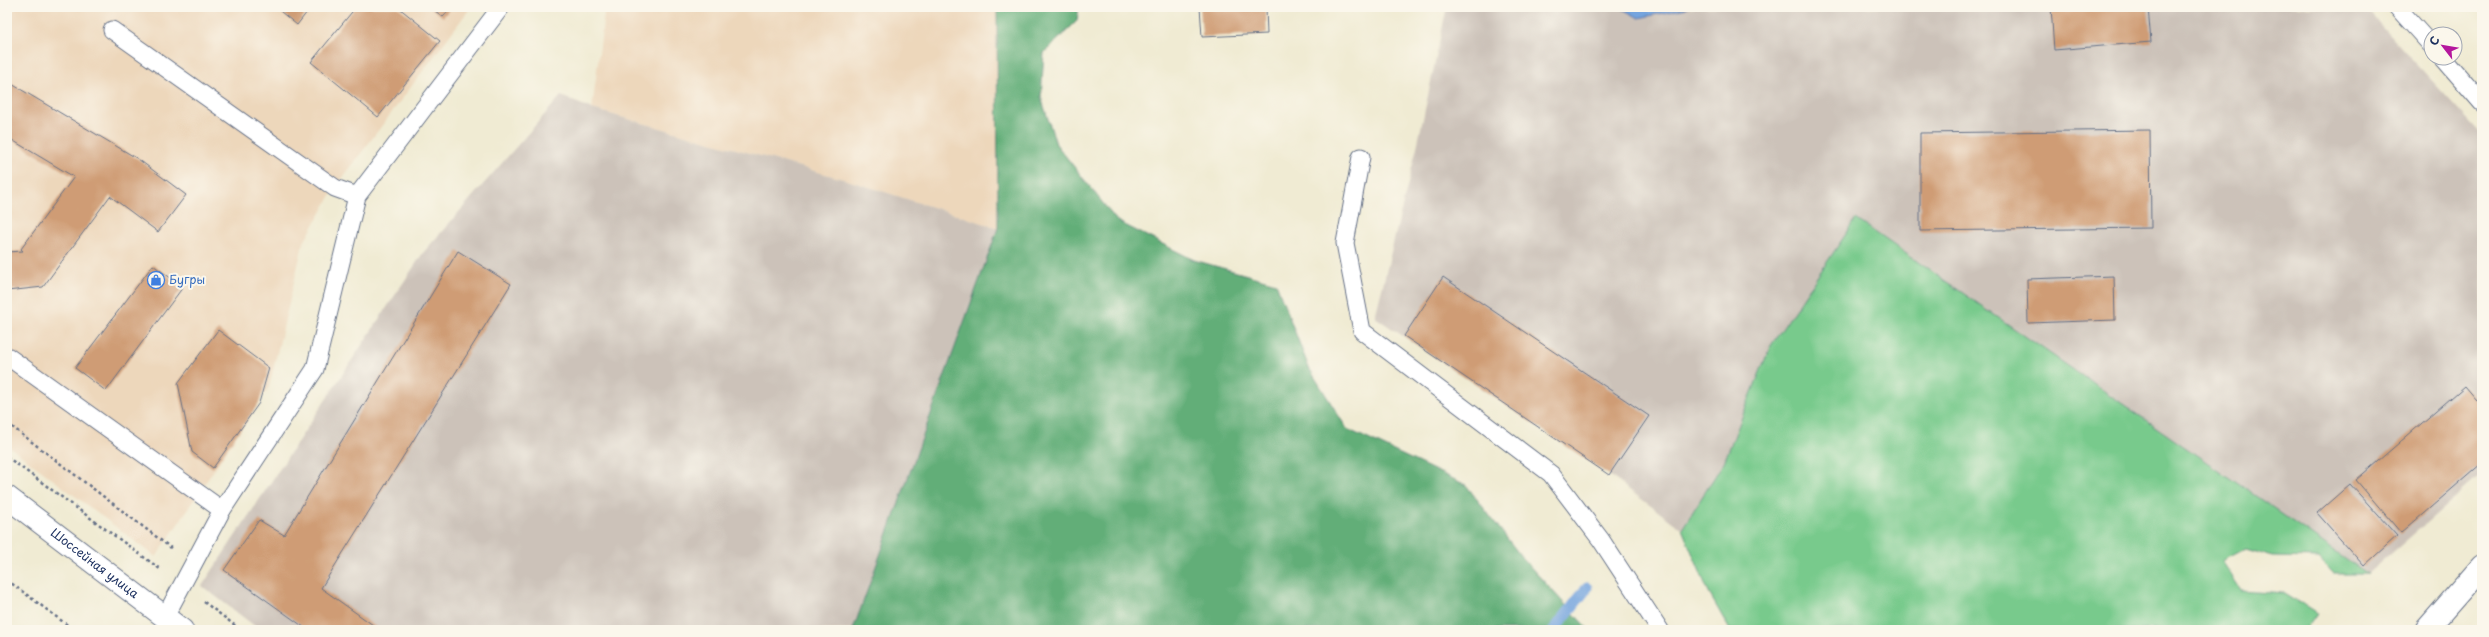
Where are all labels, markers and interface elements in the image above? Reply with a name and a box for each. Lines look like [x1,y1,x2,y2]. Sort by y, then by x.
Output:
north arrow [2423,26,2463,66]
text: С [2425,33,2443,49]
shop icon: Бугры [146,270,166,290]
place label: Бугры [169,270,205,288]
street label: Шоссейная улица [47,523,143,602]

